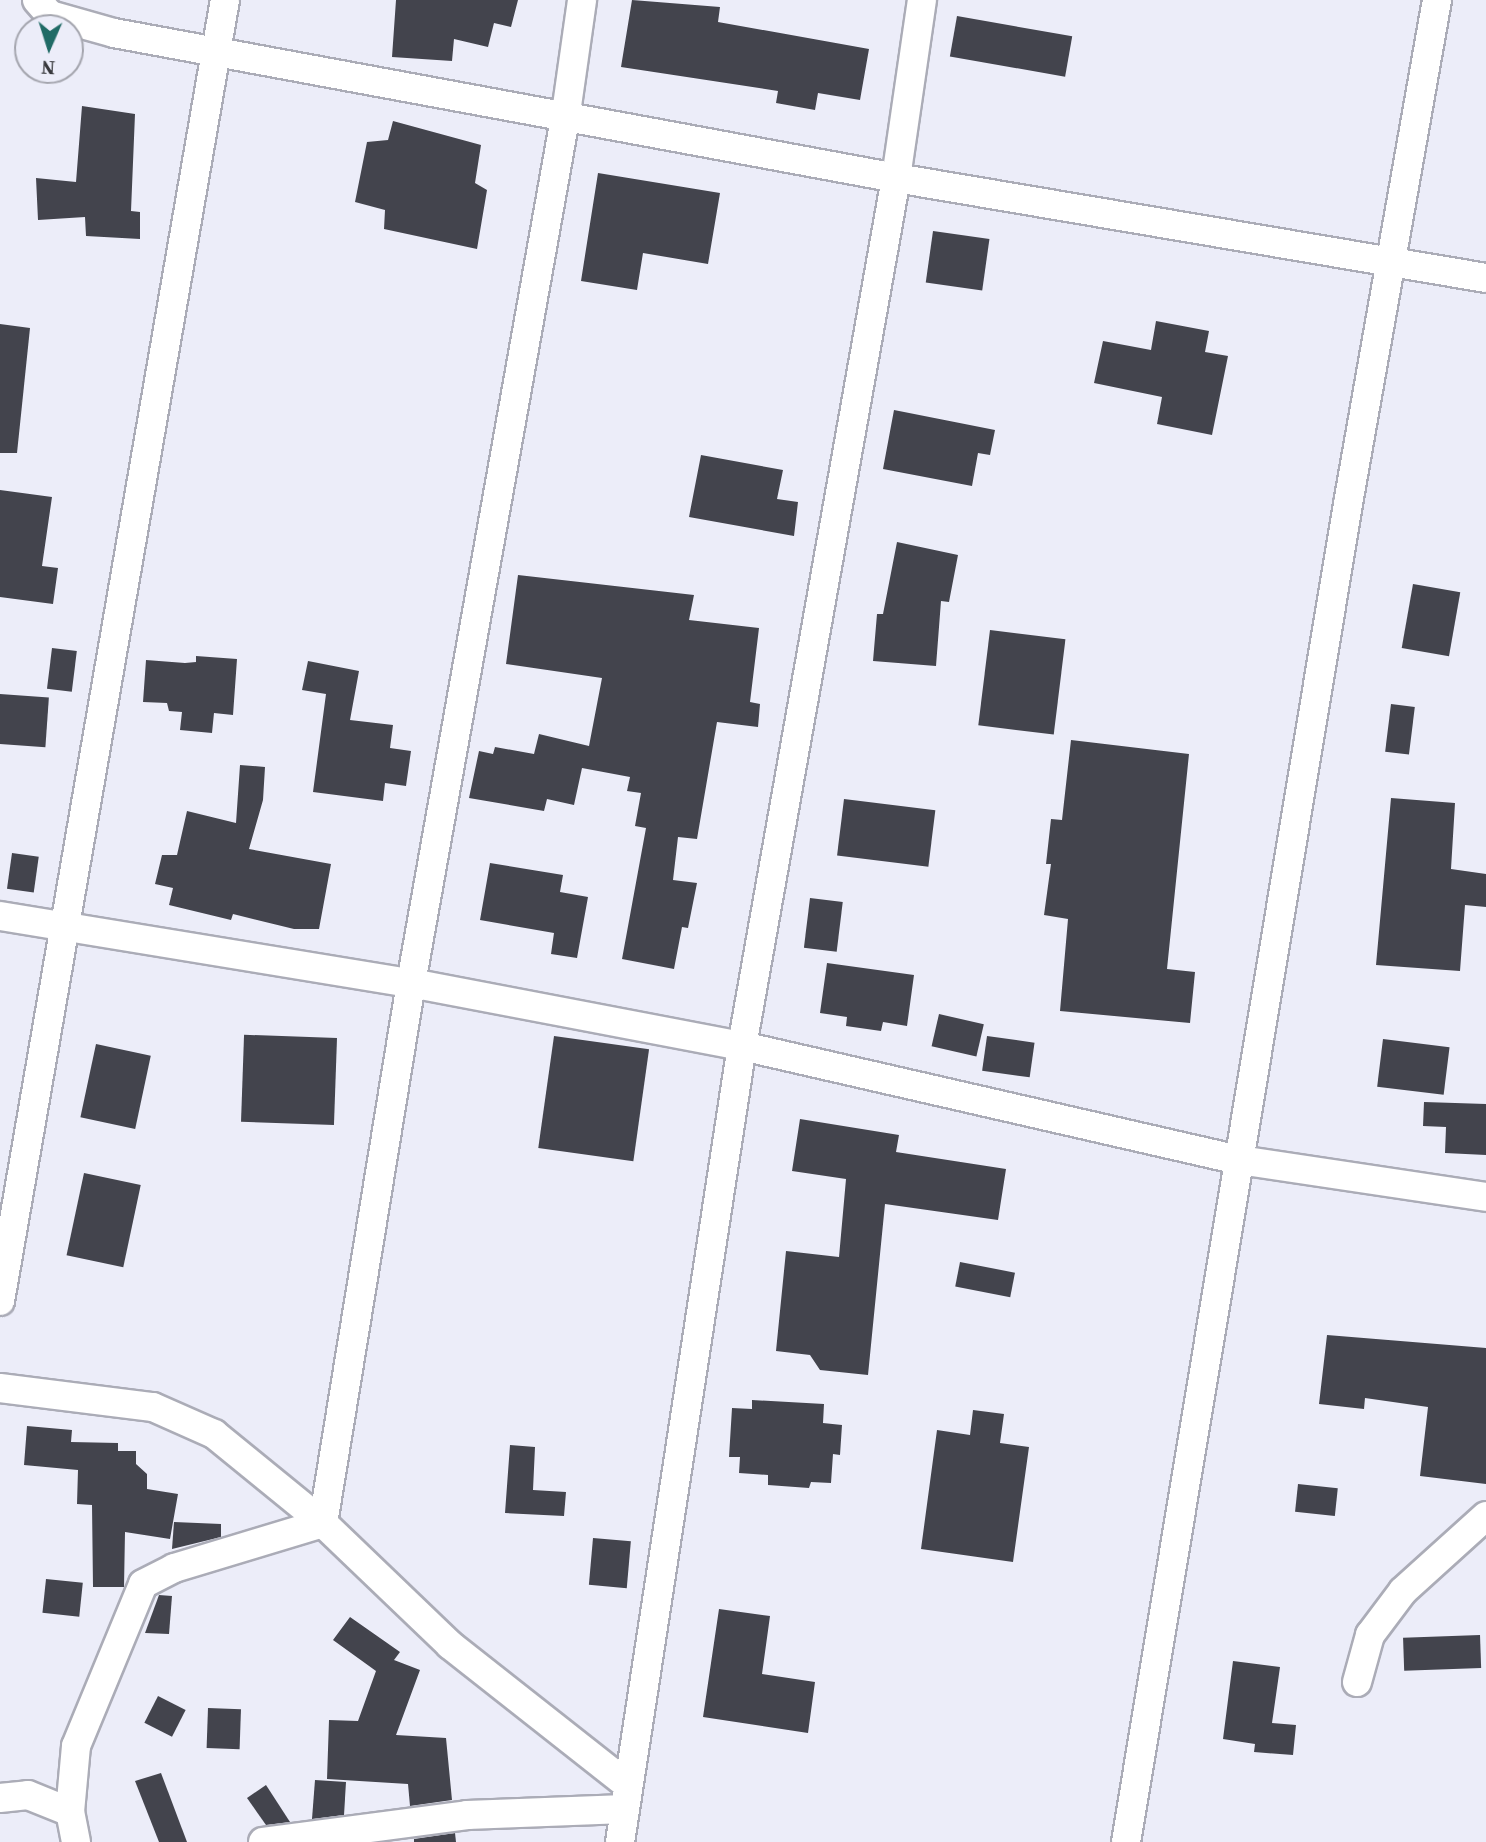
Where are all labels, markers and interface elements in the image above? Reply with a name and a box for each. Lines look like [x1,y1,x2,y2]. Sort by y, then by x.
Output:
north arrow [14,14,84,84]
text: N [40,55,56,81]

